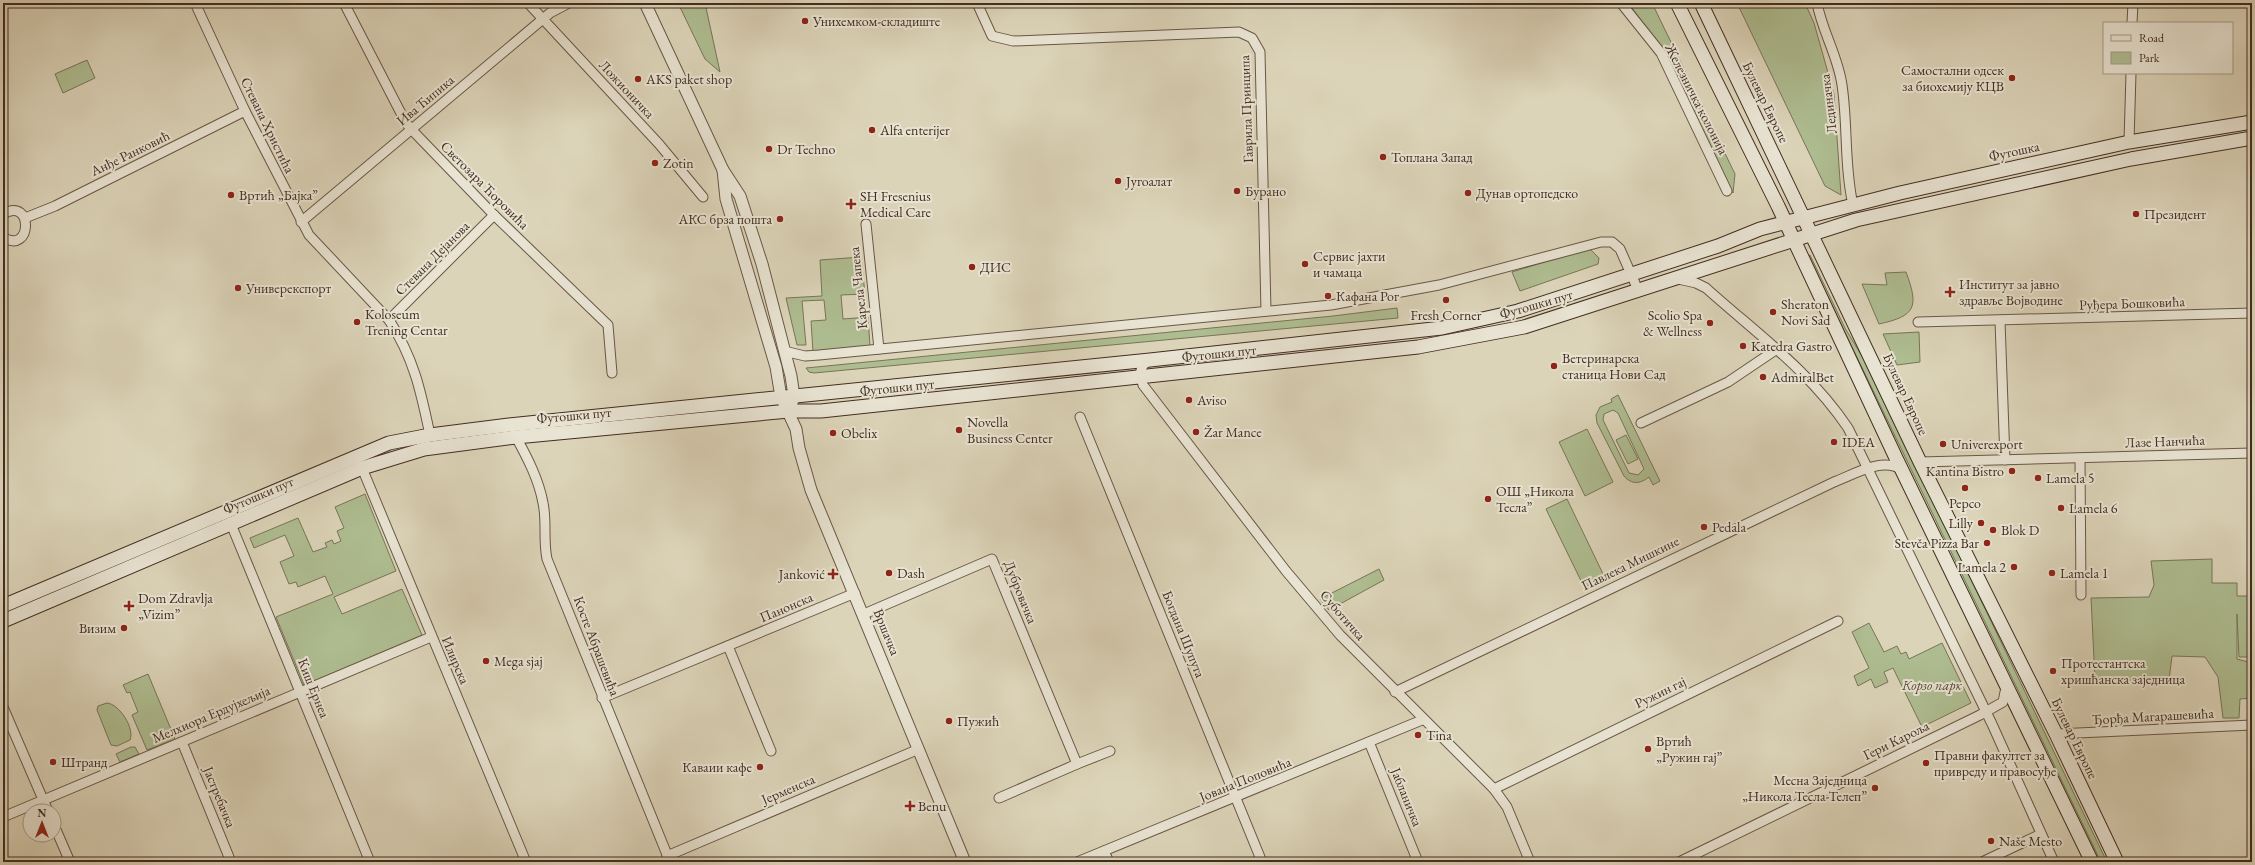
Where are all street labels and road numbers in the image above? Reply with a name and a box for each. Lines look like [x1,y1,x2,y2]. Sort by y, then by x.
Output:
street label: Железничка колонија [1661,39,1733,158]
street label: Гаврила Принципа [1235,54,1257,163]
street label: Ложионичка [595,56,659,122]
street label: Булевар Европе [1739,58,1794,146]
street label: Ива Ћипика [392,70,458,129]
street label: Лединачка [1815,73,1841,135]
street label: Стевана Христића [237,74,299,176]
street label: Анђе Ранковић [87,126,173,180]
street label: Светозара Ћоровића [437,137,533,233]
street label: Футошка [1987,137,2041,165]
street label: Стевана Дејанова [391,217,473,299]
street label: Карела Чапека [845,246,871,330]
street label: Футошки пут [1497,285,1575,323]
street label: Руђера Бошковића [2079,292,2186,314]
street label: Футошки пут [1181,340,1257,366]
street label: Булевар Европе [1879,350,1933,438]
street label: Футошки пут [859,374,935,400]
street label: Футошки пут [536,403,612,427]
street label: Лазе Нанчића [2125,431,2206,451]
street label: Футошки пут [220,472,296,518]
street label: Павлека Мишкине [1578,531,1682,594]
street label: Дубровачка [1000,558,1042,627]
street label: Суботичка [1316,586,1370,644]
street label: Панонска [757,588,816,626]
street label: Богдана Шупута [1158,588,1210,681]
street label: Косте Абрашевића [570,594,624,699]
street label: Вршачка [870,606,905,658]
street label: Илирска [438,633,474,687]
street label: Киш Ернеа [294,656,334,721]
street label: Ружин гај [1631,672,1689,712]
street label: Мелхиора Ердујхељија [149,681,273,747]
street label: Булевар Европе [2048,694,2103,782]
street label: Ђорђа Магарашевића [2092,704,2215,728]
street label: Гери Кароља [1860,716,1933,764]
street label: Јована Поповића [1195,752,1294,806]
street label: Јастребачка [199,763,241,831]
street label: Јабланичка [1387,764,1427,829]
street label: Јерменска [758,770,818,809]

